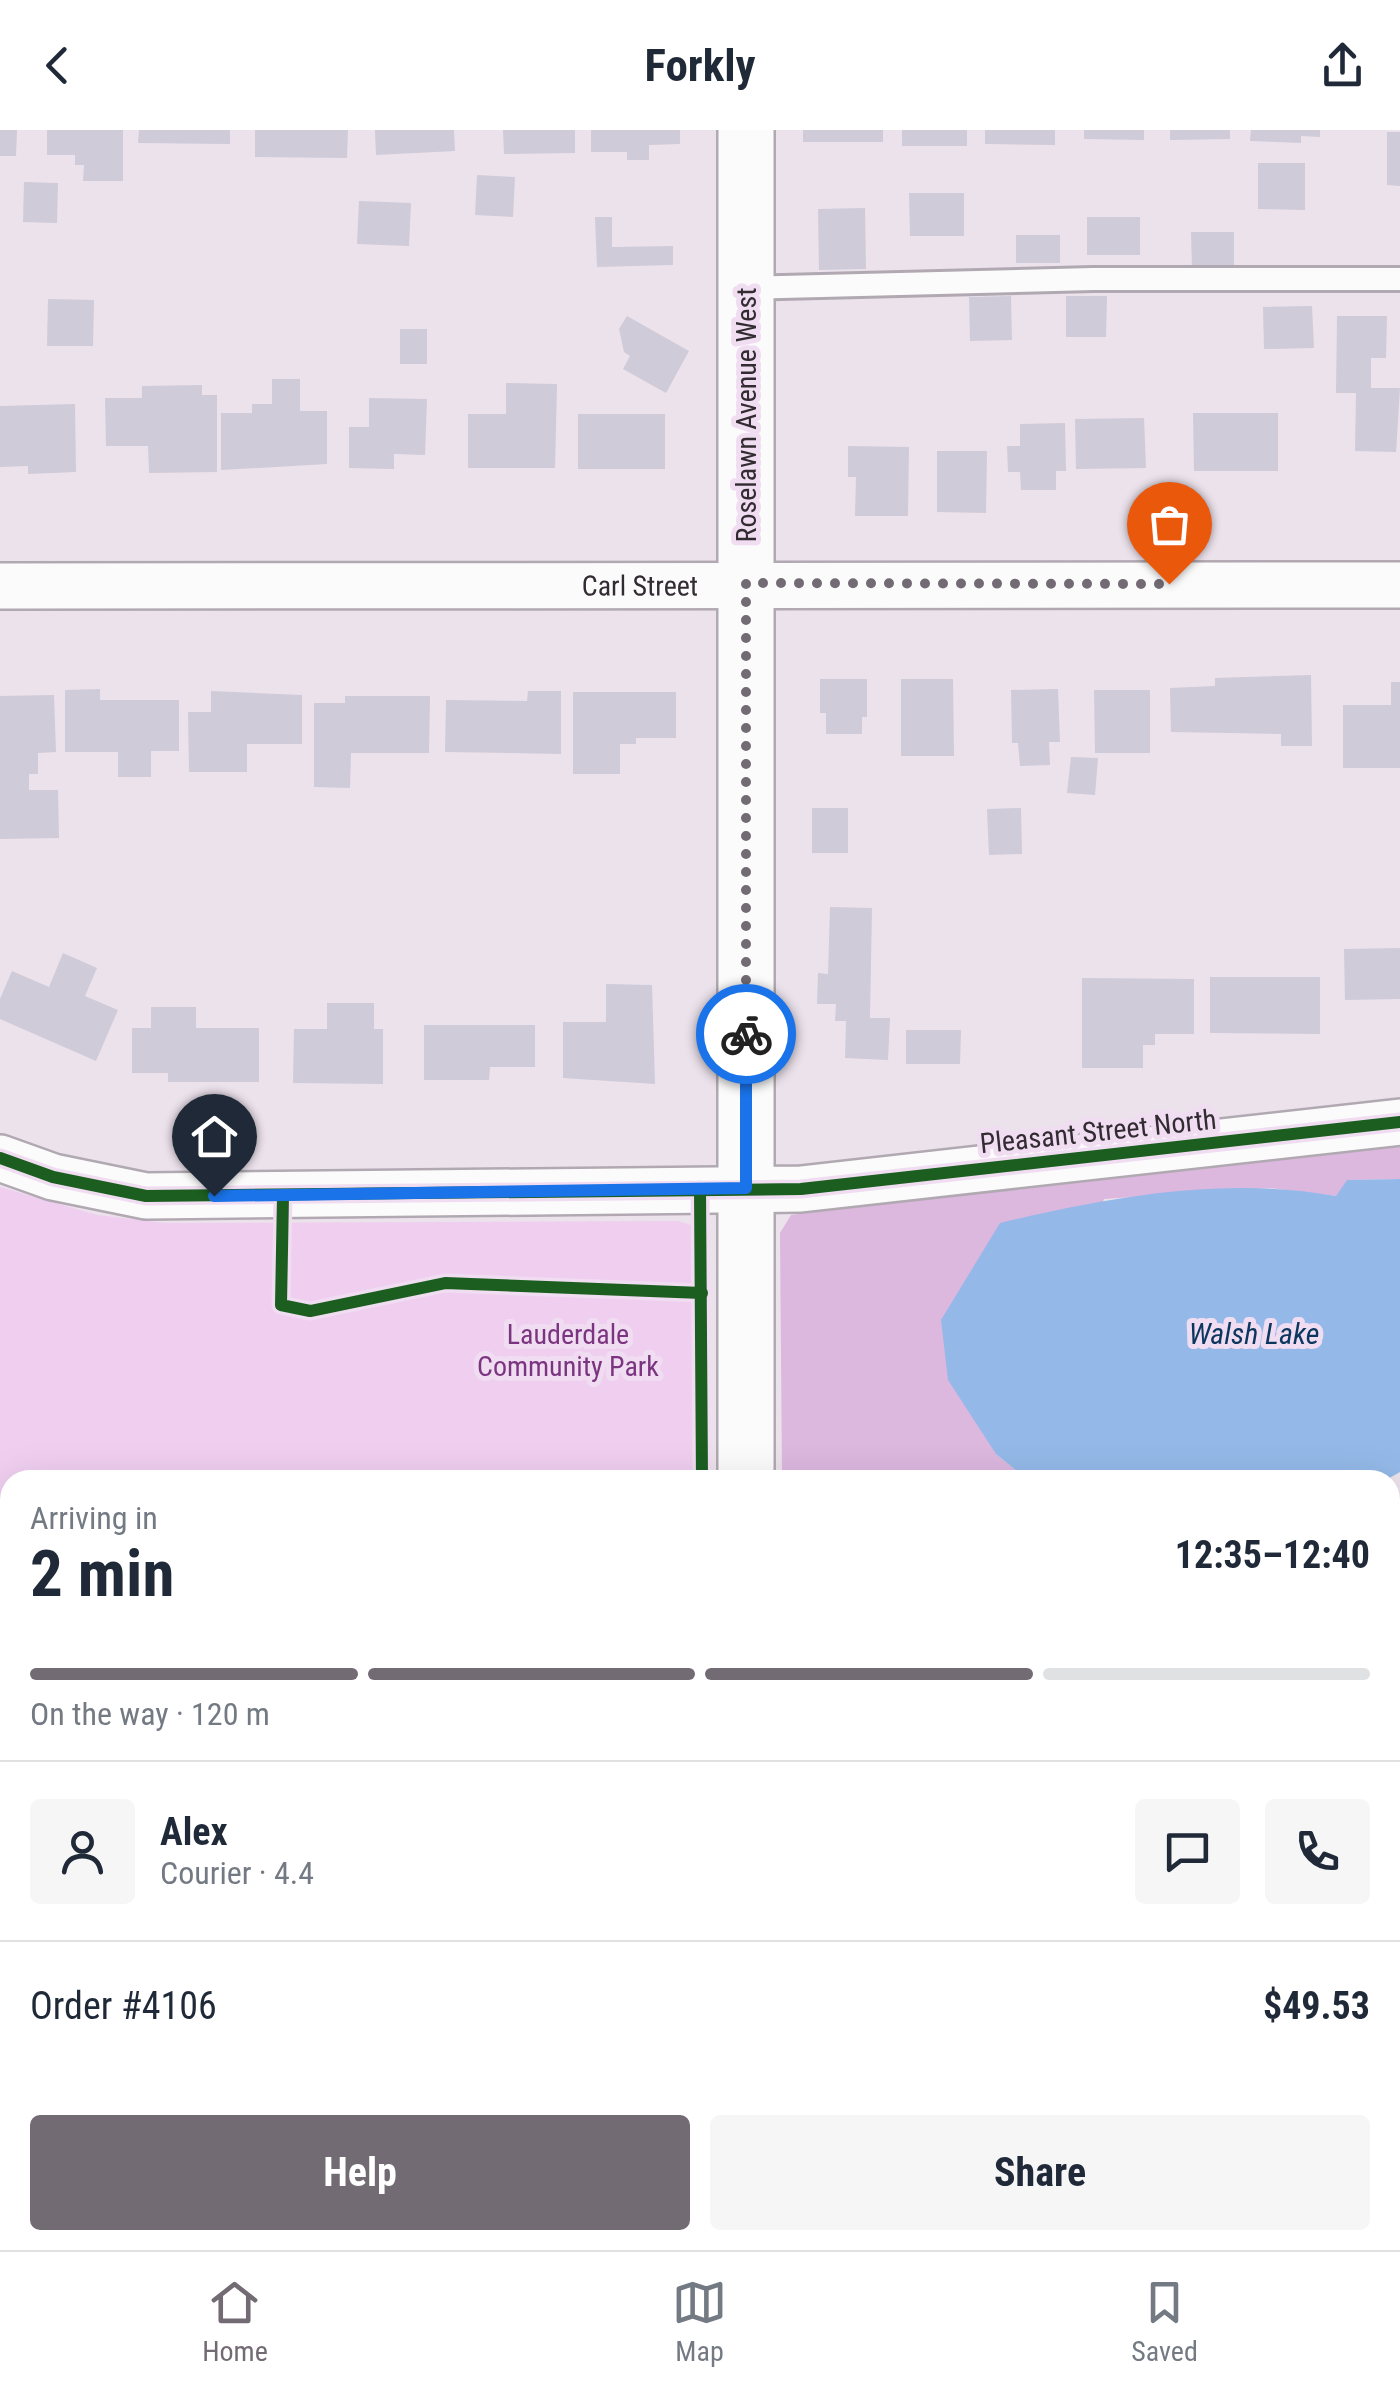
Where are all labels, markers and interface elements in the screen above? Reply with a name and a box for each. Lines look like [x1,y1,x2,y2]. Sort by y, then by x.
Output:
icon: back [30,38,85,93]
icon: share [1315,38,1370,93]
text: Forkly [644,39,756,92]
street label: Roselawn Avenue West [730,288,763,542]
pin [1127,482,1212,585]
icon: bag [1142,497,1197,552]
street label: Carl Street [582,570,698,603]
courier [696,984,796,1084]
icon: bike [719,1007,774,1062]
pin [172,1094,257,1197]
street label: Pleasant Street North [978,1103,1218,1160]
icon: home [187,1109,242,1164]
water label: Walsh Lake [1189,1316,1319,1351]
park label: Lauderdale Community Park [477,1318,659,1383]
text: Arriving in [30,1499,158,1537]
text: 12:35–12:40 [1175,1533,1370,1577]
text: 2 min [30,1536,174,1612]
text: On the way · 120 m [30,1695,270,1733]
button: person [30,1799,135,1904]
button: chat [1135,1799,1240,1904]
button: phone [1265,1799,1370,1904]
text: Alex [160,1810,228,1854]
text: Courier · 4.4 [160,1854,314,1892]
text: Order #4106 [30,1984,217,2028]
text: $49.53 [1263,1984,1370,2028]
button: Help [30,2115,690,2230]
button: Share [710,2115,1370,2230]
tab: Home [202,2275,268,2368]
tab: Map [672,2275,727,2368]
tab: Saved [1131,2275,1198,2368]

